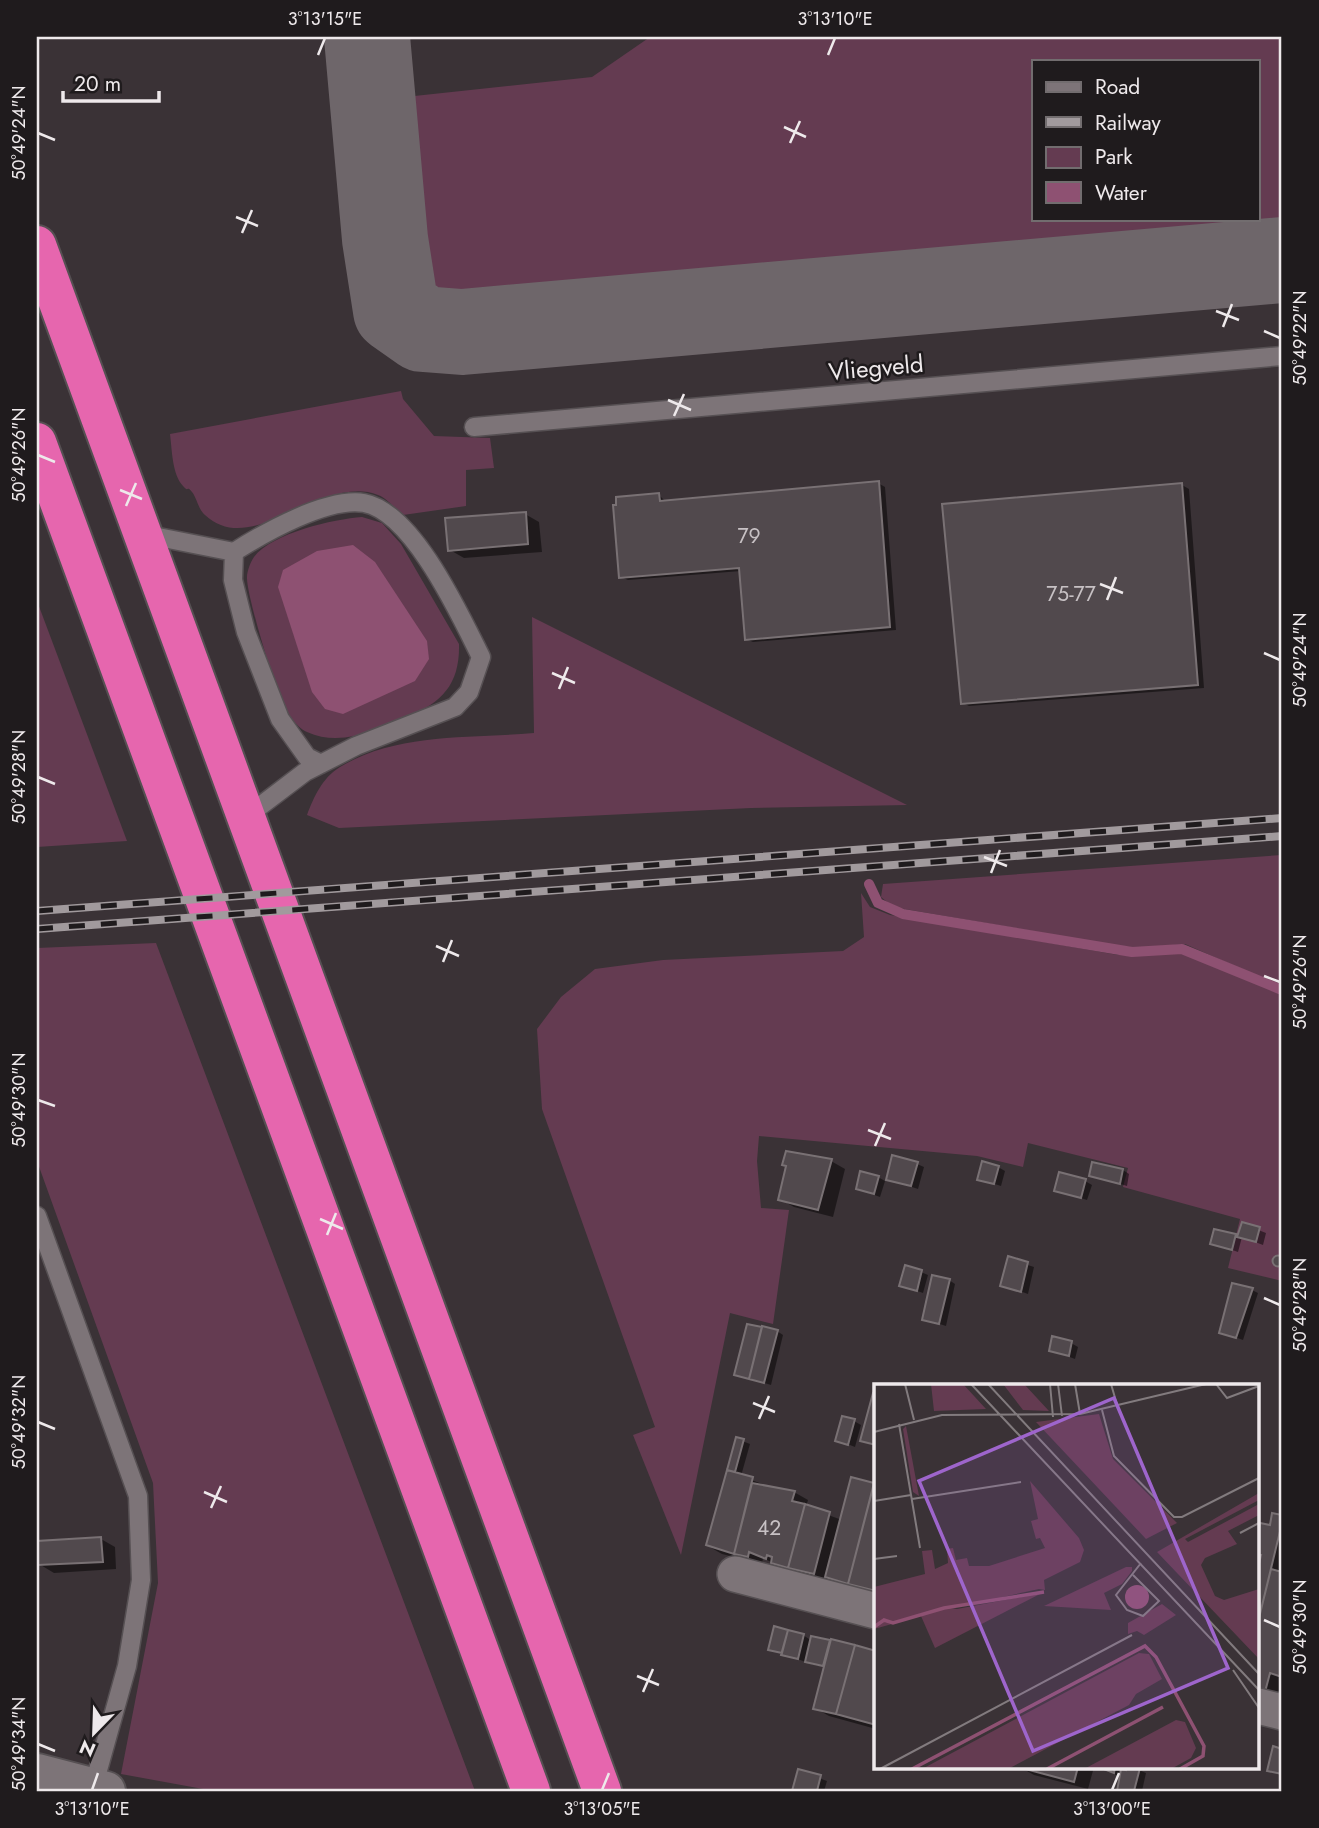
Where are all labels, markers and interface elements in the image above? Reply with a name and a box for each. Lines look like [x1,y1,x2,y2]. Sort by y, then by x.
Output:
text: 3°13'15"E [288,6,362,32]
text: 3°13'10"E [797,6,873,32]
scale bar [63,60,159,104]
legend [1032,60,1260,220]
text: 20 m [74,69,121,99]
text: Road [1095,72,1140,102]
text: 50°49'24"N [6,85,32,181]
text: Railway [1095,108,1161,138]
text: Park [1095,142,1133,172]
text: Water [1095,178,1148,208]
text: 50°49'22"N [1287,291,1313,385]
street label: Vliegveld [827,346,925,389]
text: 50°49'26"N [6,408,32,502]
house number: 79 [737,521,761,551]
house number: 75-77 [1046,579,1096,609]
text: 50°49'24"N [1287,612,1313,708]
text: 50°49'28"N [6,730,32,824]
text: 50°49'26"N [1287,935,1313,1029]
text: 50°49'30"N [6,1053,32,1147]
text: 50°49'28"N [1287,1258,1313,1352]
text: 50°49'32"N [6,1375,32,1469]
inset map [874,1384,1260,1769]
house number: 42 [757,1513,781,1543]
text: 50°49'30"N [1287,1580,1313,1674]
text: 50°49'34"N [6,1697,32,1791]
north arrow [60,1699,130,1769]
text: N [75,1733,100,1764]
text: 3°13'10"E [54,1796,130,1822]
text: 3°13'05"E [563,1796,641,1822]
text: 3°13'00"E [1073,1796,1151,1822]

